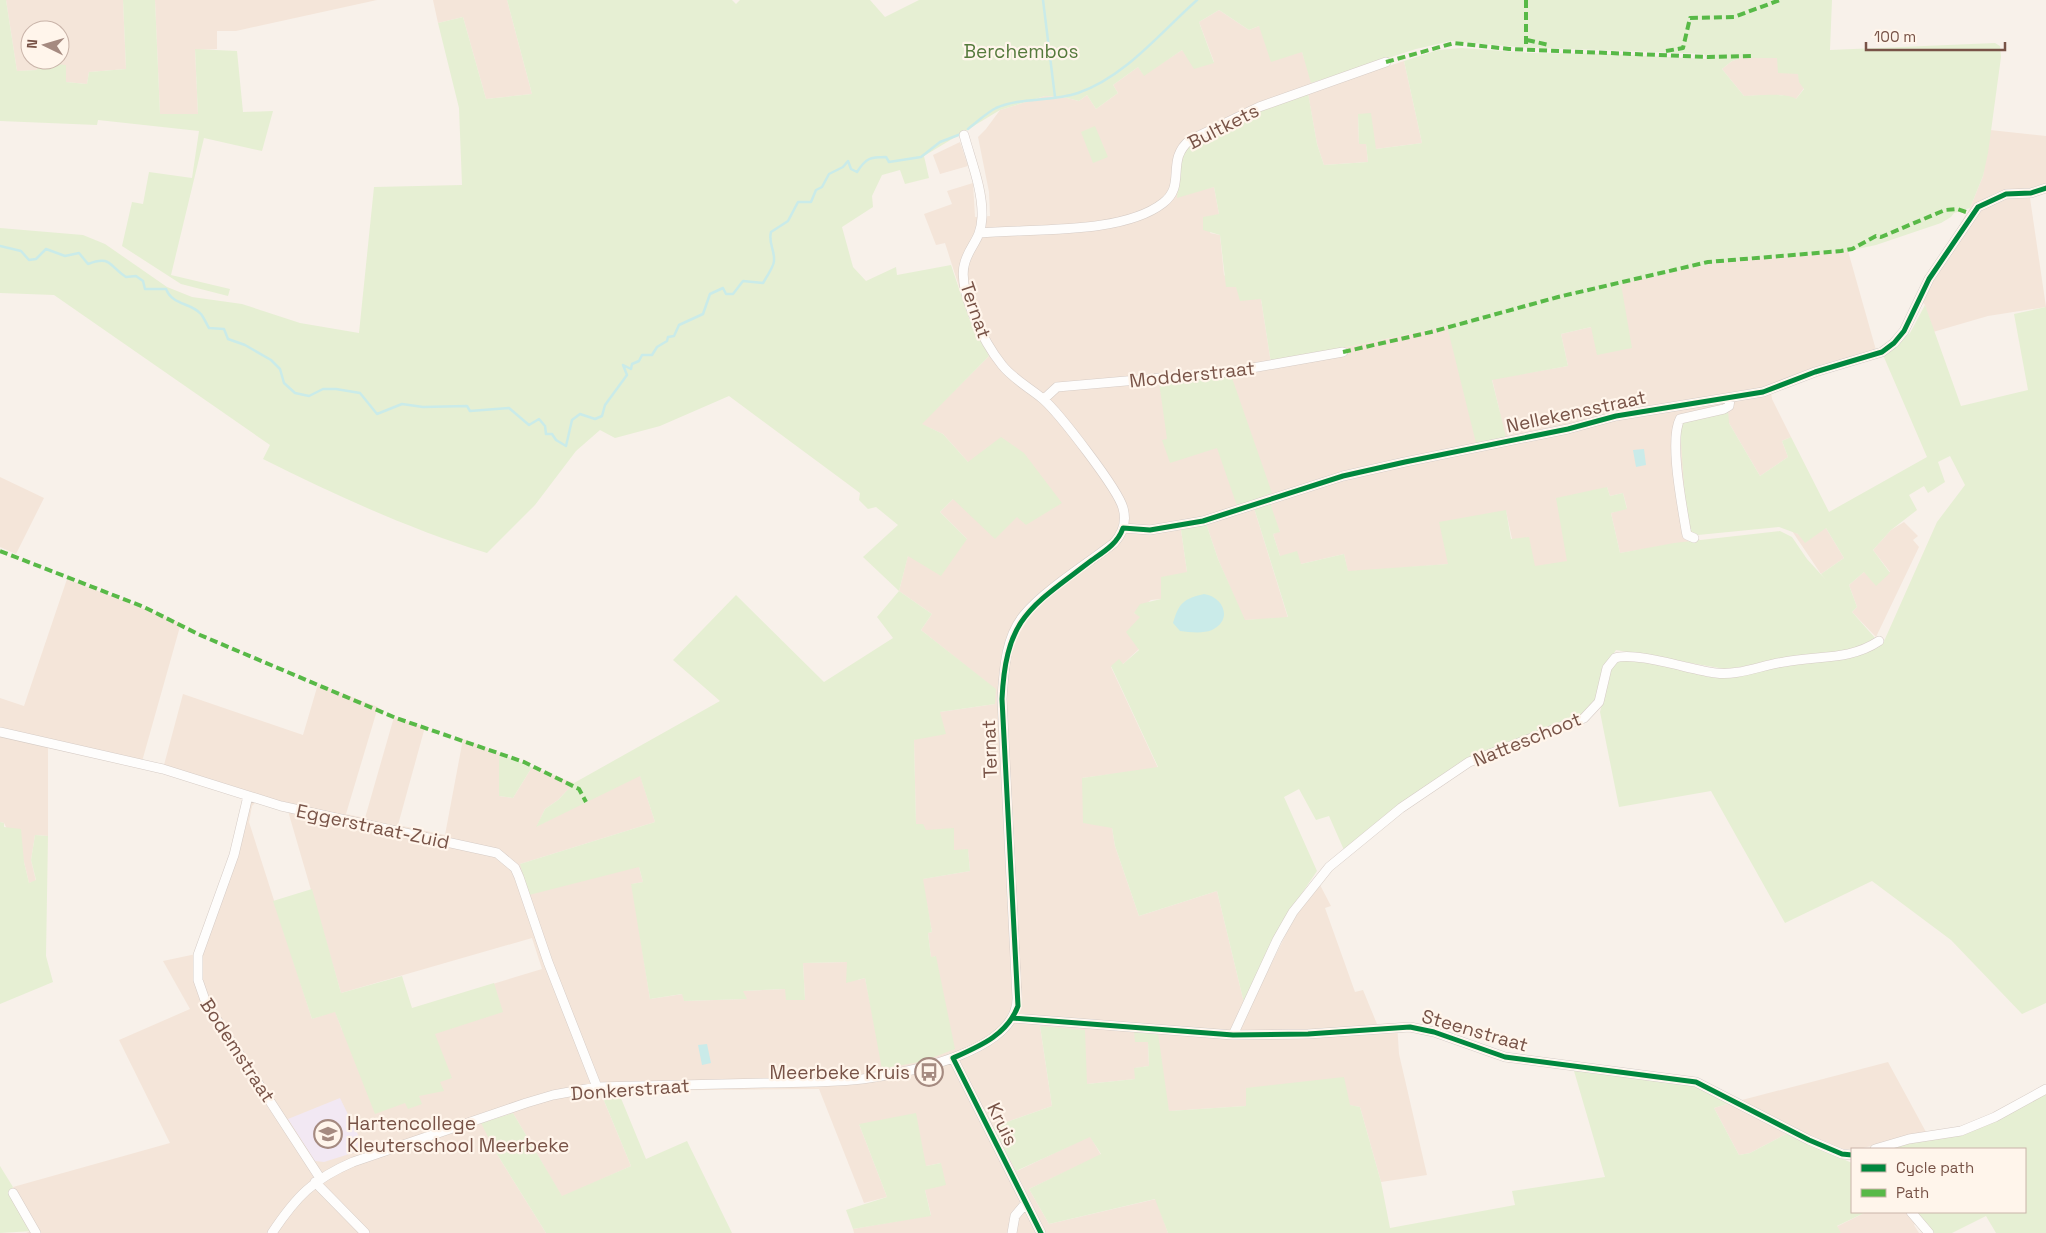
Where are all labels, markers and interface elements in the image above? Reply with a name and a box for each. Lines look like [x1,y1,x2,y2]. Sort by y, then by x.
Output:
north arrow [20,20,70,70]
scale bar [1866,20,2005,52]
text: 100 m [1874,27,1916,46]
text: N [23,38,41,49]
park label: Berchembos [963,39,1079,64]
street label: Bultkets [1183,98,1263,155]
street label: Ternat [954,278,997,342]
street label: Modderstraat [1128,355,1256,394]
street label: Nellekensstraat [1504,384,1648,439]
street label: Natteschoot [1469,706,1585,773]
street label: Ternat [976,719,1003,779]
street label: Eggerstraat-Zuid [294,798,452,855]
street label: Bodemstraat [195,993,281,1107]
street label: Steenstraat [1419,1003,1531,1058]
bus stop icon: Meerbeke Kruis [914,1057,944,1087]
place label: Meerbeke Kruis [770,1060,910,1085]
street label: Donkerstraat [570,1073,690,1106]
street label: Kruis [981,1098,1024,1150]
place label: Hartencollege Kleuterschool Meerbeke [347,1111,569,1158]
school or university icon: Hartencollege Kleuterschool Meerbeke [313,1119,343,1149]
legend [1851,1148,2026,1213]
text: Cycle path [1896,1158,1974,1177]
text: Path [1896,1183,1929,1202]

